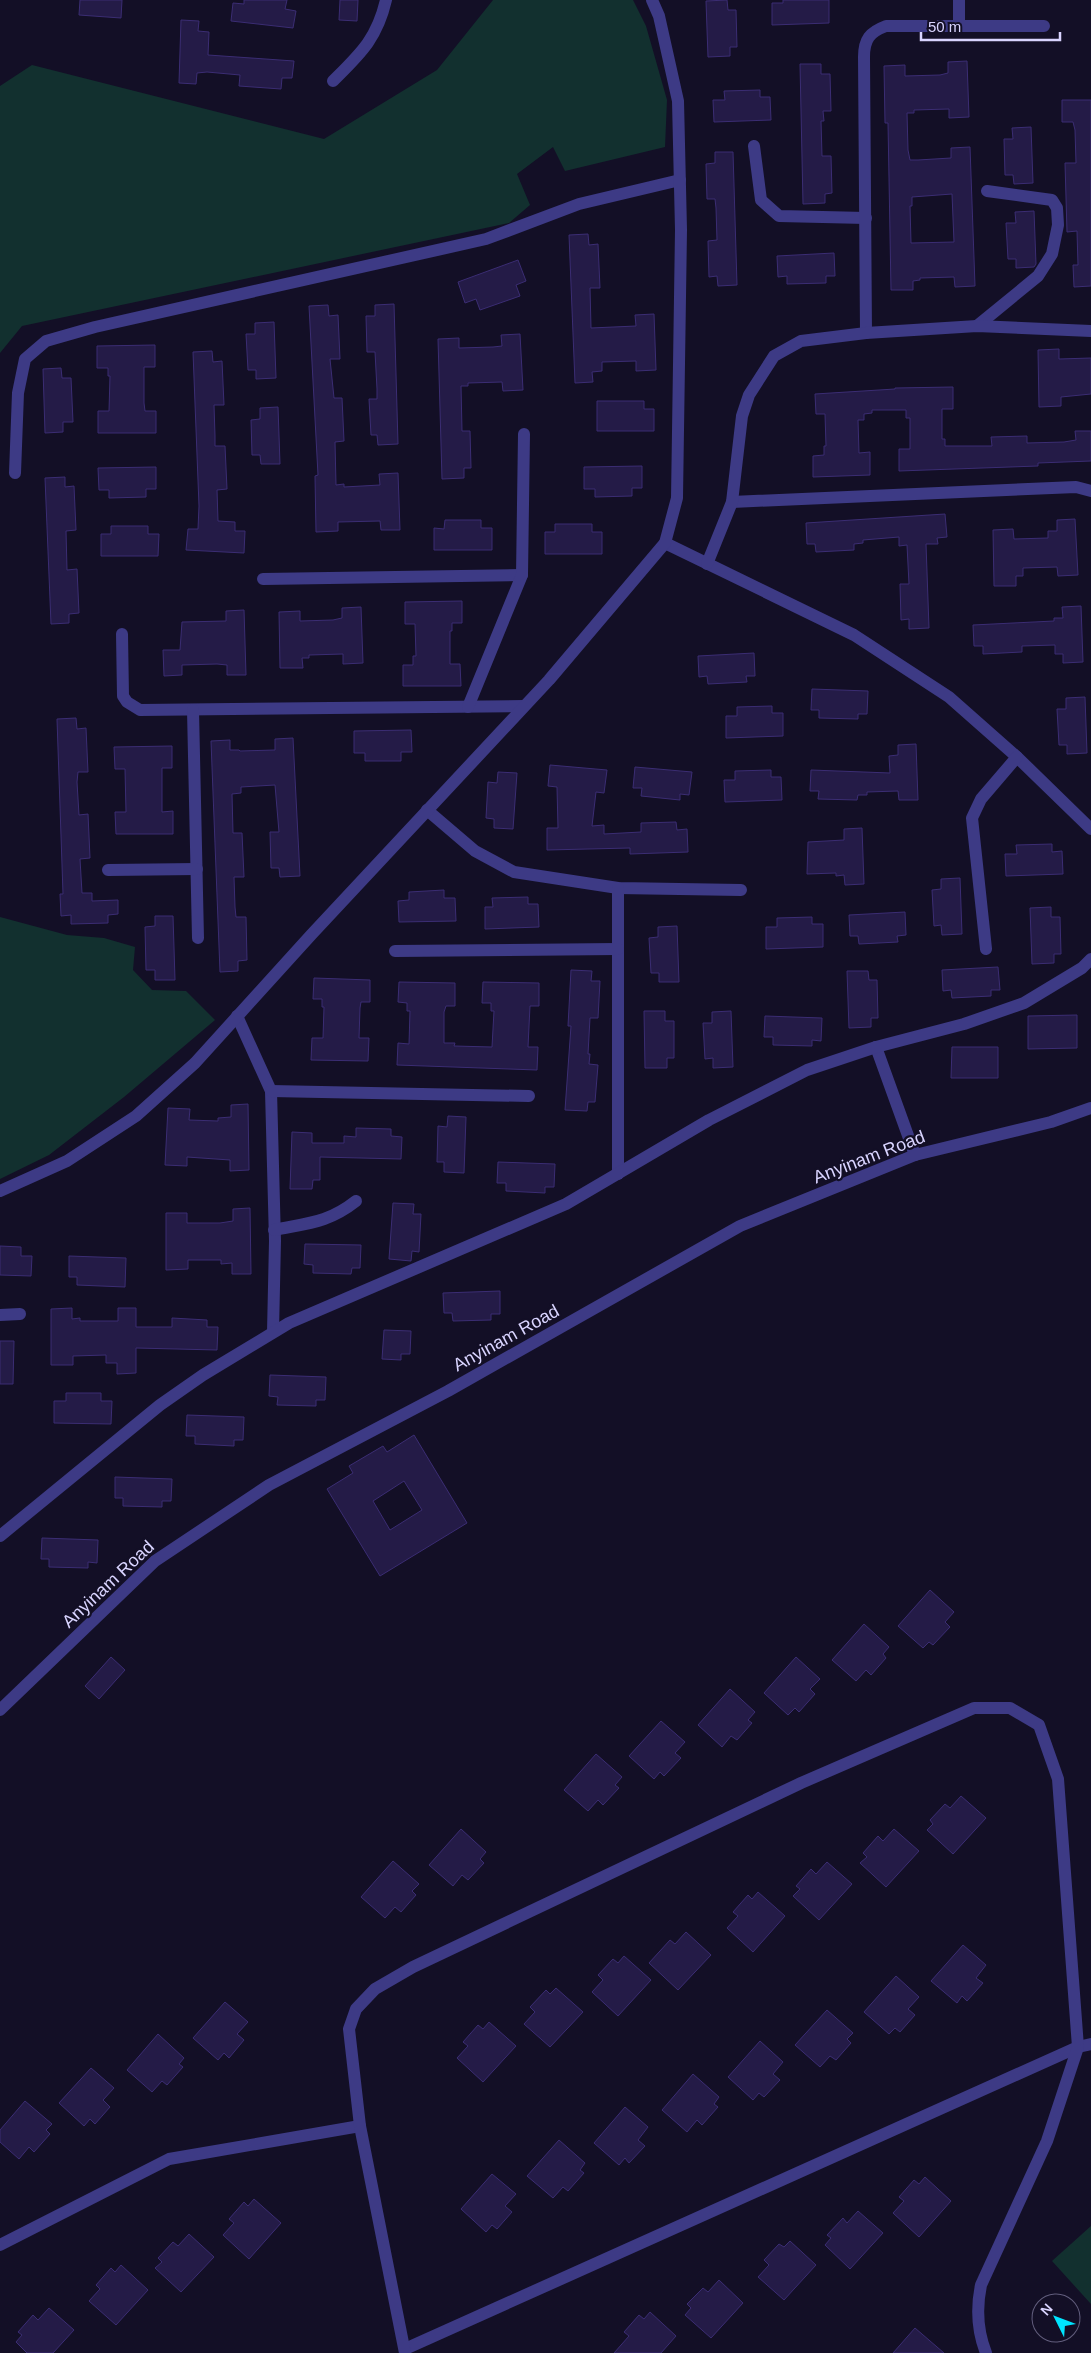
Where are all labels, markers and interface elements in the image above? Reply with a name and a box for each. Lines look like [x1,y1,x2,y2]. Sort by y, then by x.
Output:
scale bar [921,10,1060,42]
text: 50 m [928,18,961,35]
street label: Anyinam Road [810,1127,928,1187]
street label: Anyinam Road [450,1301,562,1375]
street label: Anyinam Road [58,1536,158,1632]
north arrow [1031,2293,1081,2343]
text: N [1037,2300,1056,2318]

